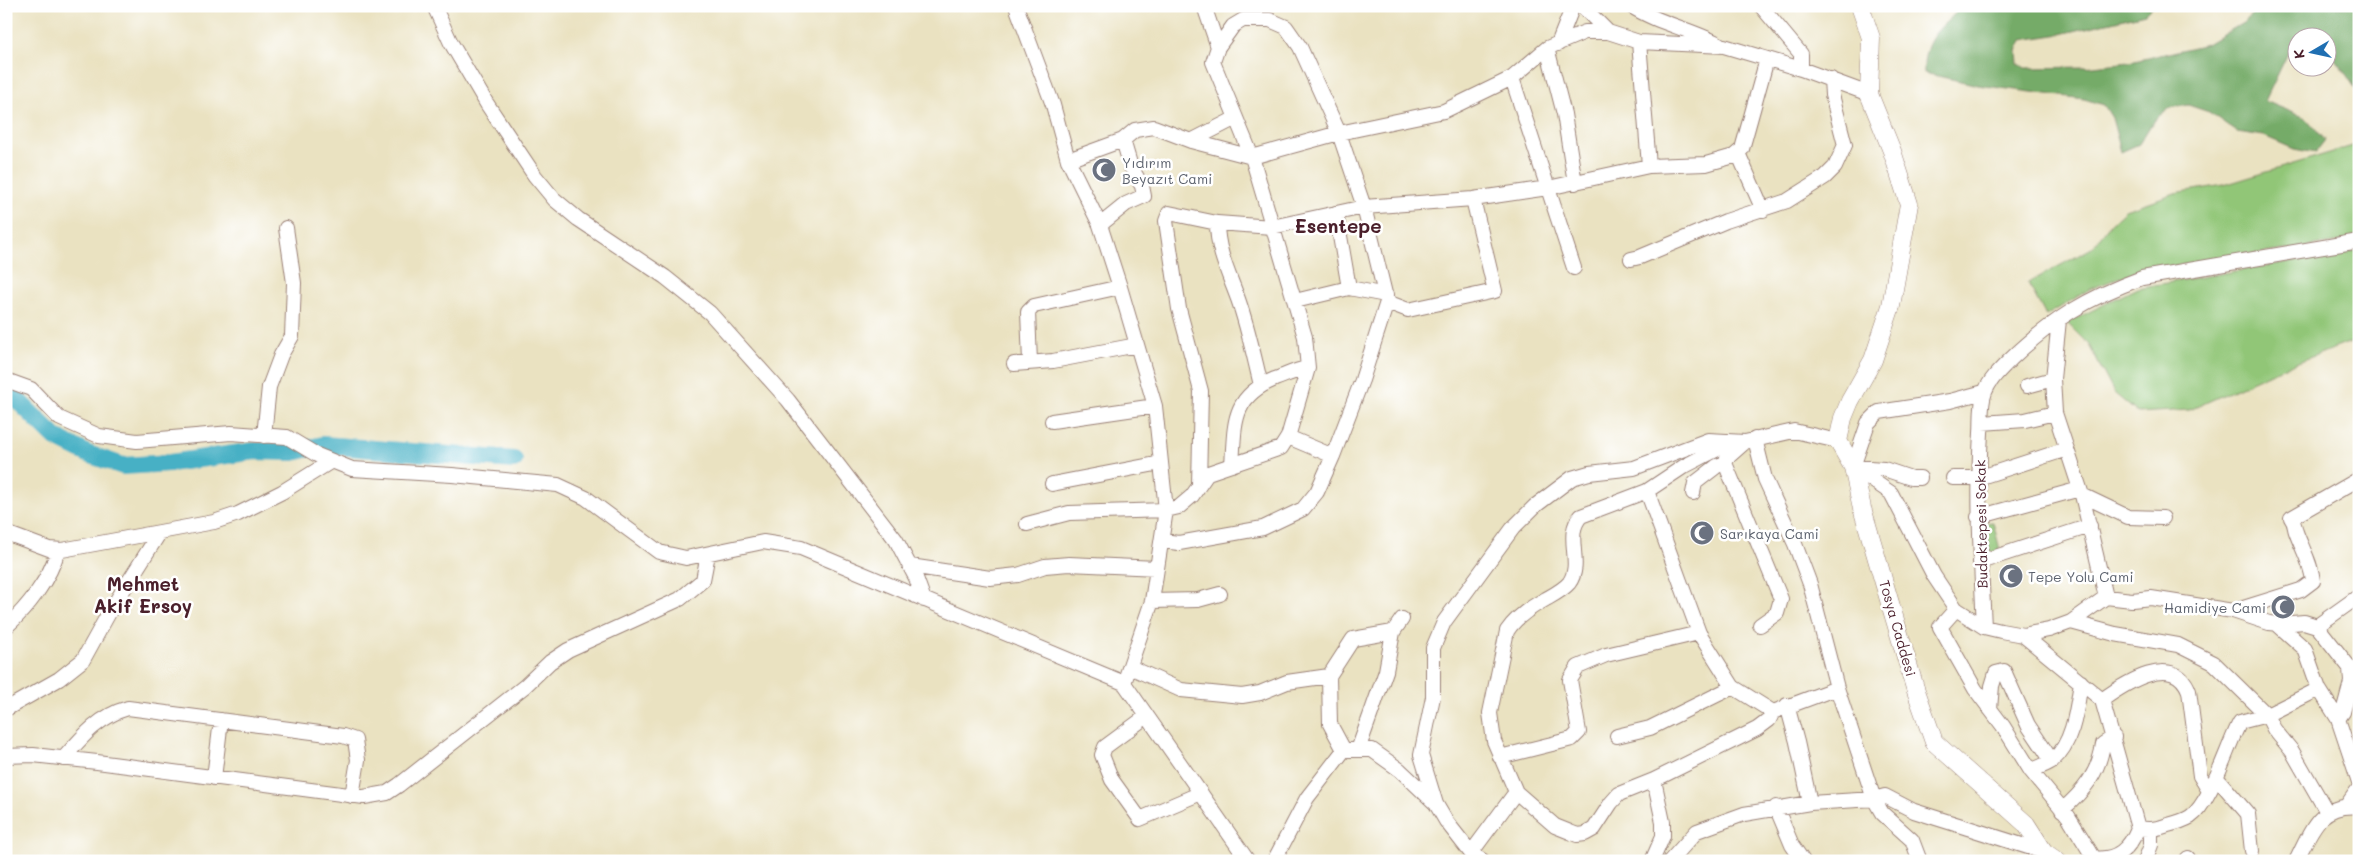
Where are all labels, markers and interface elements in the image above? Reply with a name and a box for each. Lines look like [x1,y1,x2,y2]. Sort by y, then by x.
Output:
north arrow [2288,28,2338,78]
text: K [2289,48,2309,60]
place label: Yıdırım Beyazıt Cami [1122,153,1212,188]
mosque icon: Yıdırım Beyazıt Cami [1091,157,1117,183]
district label: Esentepe [1294,213,1382,238]
street label: Budaktepesi Sokak [1970,459,1992,589]
mosque icon: Sarıkaya Cami [1689,520,1715,546]
place label: Sarıkaya Cami [1720,524,1819,543]
mosque icon: Tepe Yolu Cami [1998,563,2024,589]
place label: Tepe Yolu Cami [2028,567,2134,586]
district label: Mehmet Akif Ersoy [94,571,192,618]
street label: Tosya Caddesi [1875,577,1921,679]
mosque icon: Hamidiye Cami [2270,594,2296,620]
place label: Hamidiye Cami [2164,598,2266,617]

